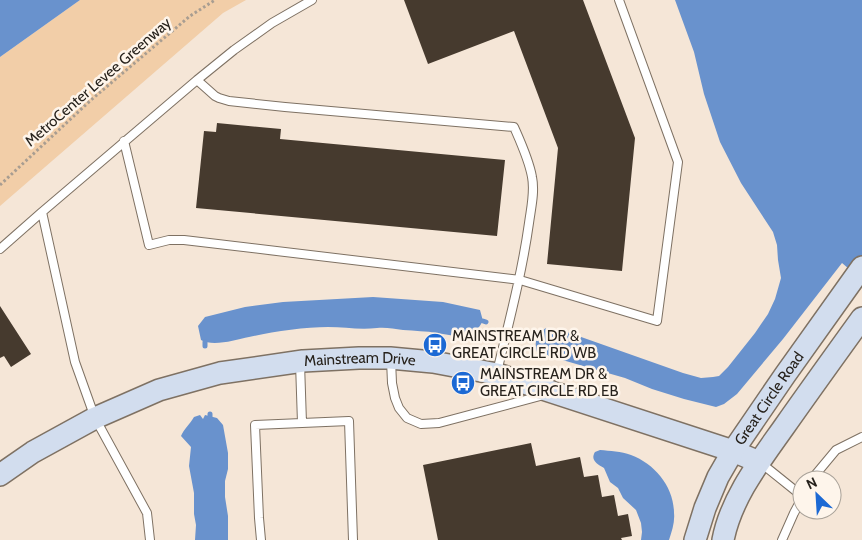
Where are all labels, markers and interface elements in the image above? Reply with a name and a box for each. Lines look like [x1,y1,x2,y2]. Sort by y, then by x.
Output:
street label: MetroCenter Levee Greenway [21,13,175,150]
place label: MAINSTREAM DR & GREAT CIRCLE RD WB [452,327,596,362]
bus stop icon: MAINSTREAM DR & GREAT CIRCLE RD WB [422,332,448,358]
street label: Great Circle Road [731,348,808,448]
street label: Mainstream Drive [304,349,417,370]
place label: MAINSTREAM DR & GREAT CIRCLE RD EB [480,365,618,400]
bus stop icon: MAINSTREAM DR & GREAT CIRCLE RD EB [450,370,476,396]
north arrow [792,470,842,520]
text: N [803,473,820,493]

